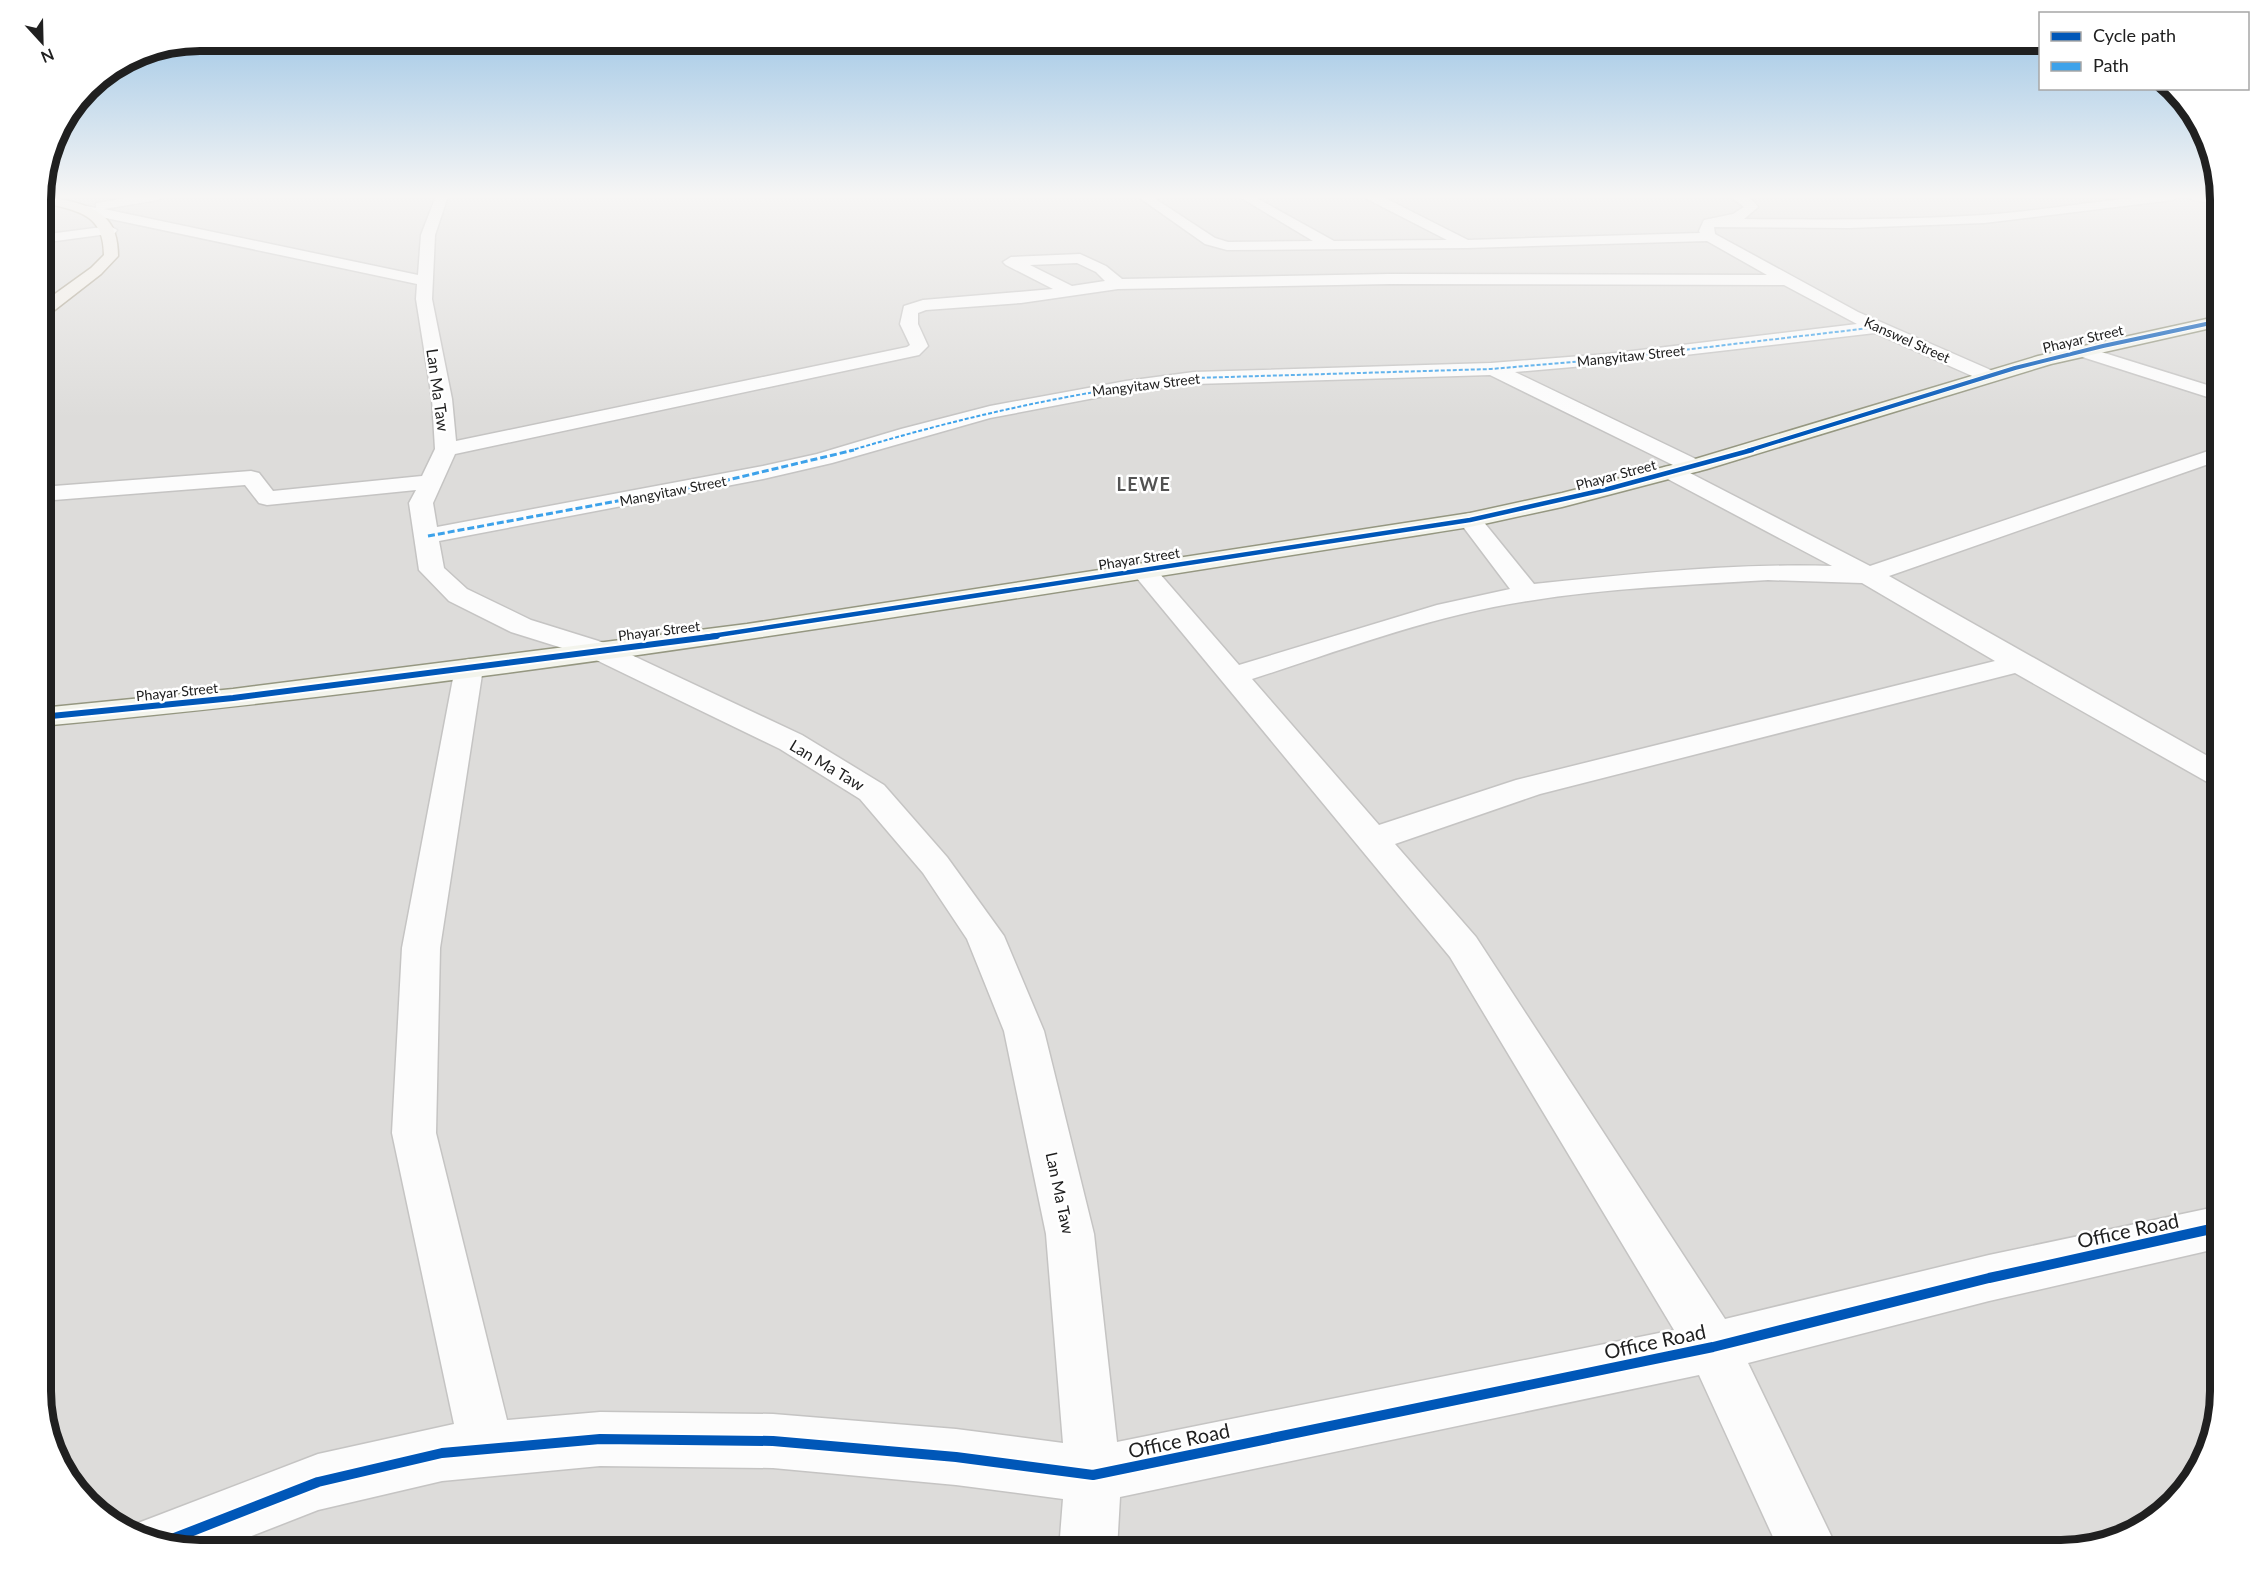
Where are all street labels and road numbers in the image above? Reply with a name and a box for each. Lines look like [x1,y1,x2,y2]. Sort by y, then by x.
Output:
street label: Kanswel Street [1862,313,1953,366]
street label: Phayar Street [2041,321,2125,356]
street label: Mangyitaw Street [1576,341,1686,370]
street label: Lan Ma Taw [423,347,454,433]
street label: Mangyitaw Street [1091,369,1201,400]
street label: Phayar Street [1574,456,1658,493]
street label: Mangyitaw Street [618,472,728,509]
street label: Phayar Street [1097,544,1181,573]
street label: Phayar Street [617,617,701,644]
street label: Phayar Street [135,679,219,704]
street label: Lan Ma Taw [787,735,868,794]
street label: Lan Ma Taw [1043,1150,1079,1236]
street label: Office Road [2075,1208,2181,1252]
street label: Office Road [1602,1319,1708,1363]
street label: Office Road [1126,1418,1232,1462]

